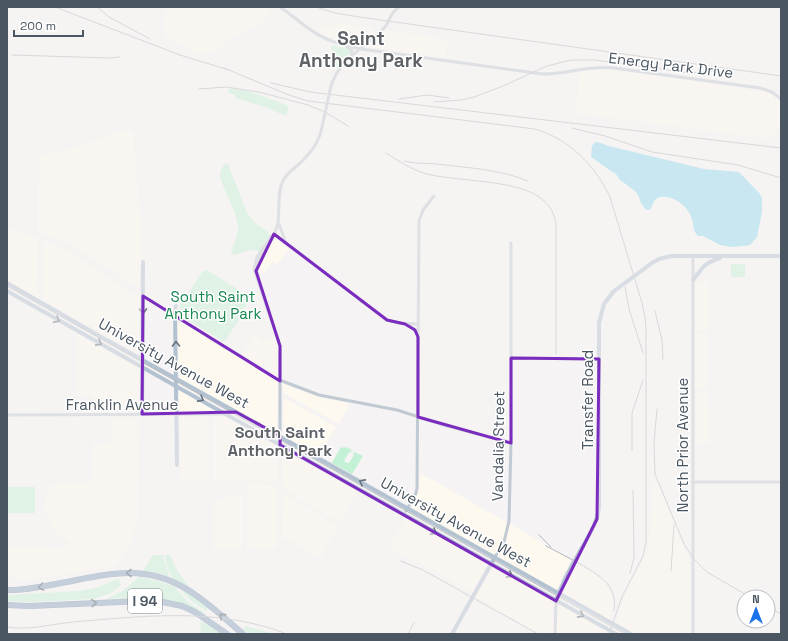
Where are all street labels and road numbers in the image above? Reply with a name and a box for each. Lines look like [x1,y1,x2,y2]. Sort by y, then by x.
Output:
street label: Energy Park Drive [608,48,735,82]
street label: University Avenue West [95,314,253,412]
street label: Transfer Road [578,350,597,450]
street label: North Prior Avenue [673,378,692,512]
street label: Vandalia Street [488,390,508,501]
street label: Franklin Avenue [66,395,178,414]
street label: University Avenue West [377,473,535,571]
road number: I 94 [128,589,162,613]

